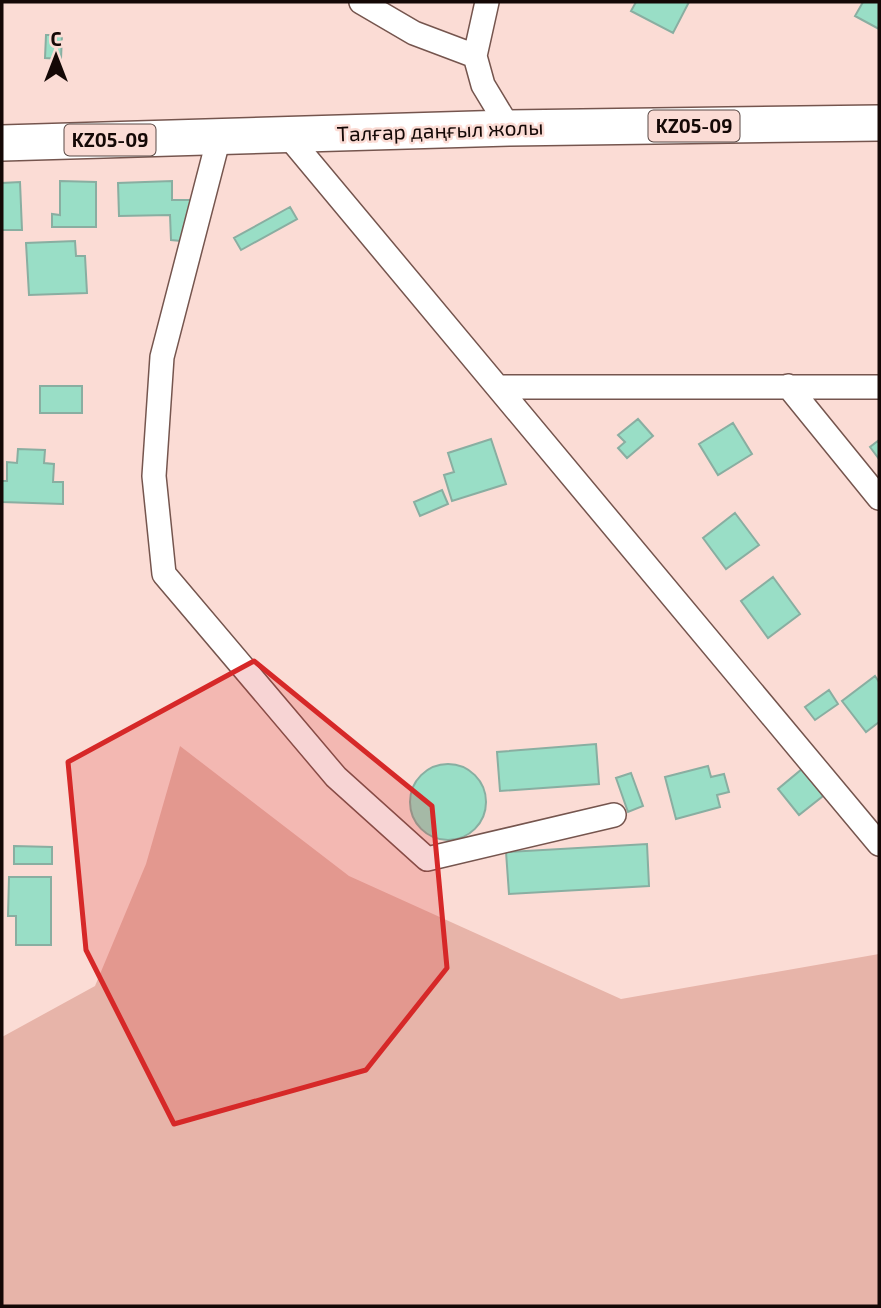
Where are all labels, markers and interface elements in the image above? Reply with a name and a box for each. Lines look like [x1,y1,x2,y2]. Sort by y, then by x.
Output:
north arrow [21,21,91,91]
text: С [50,27,62,50]
road number: KZ05-09 [648,110,740,142]
street label: Талғар даңғыл жолы [336,113,544,146]
road number: KZ05-09 [64,124,156,156]

